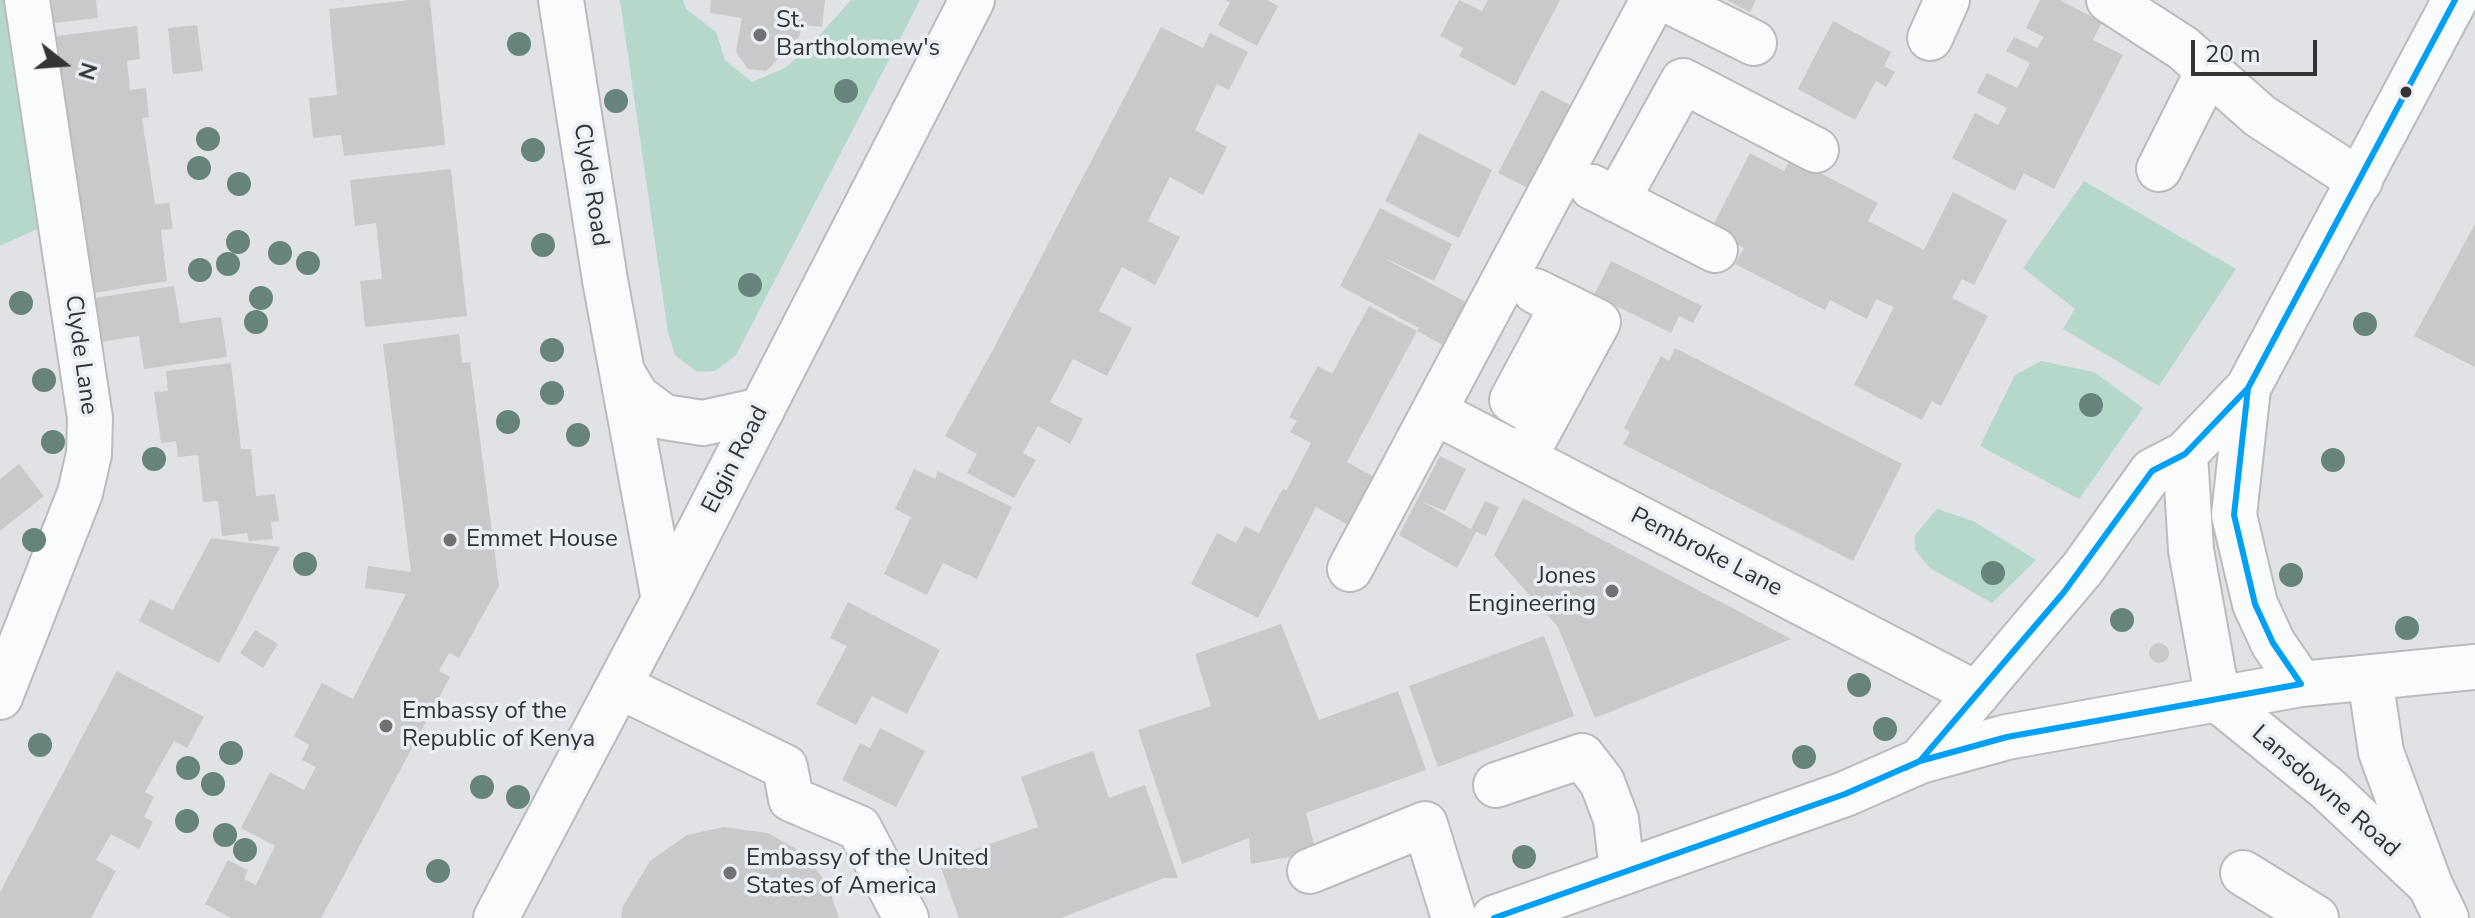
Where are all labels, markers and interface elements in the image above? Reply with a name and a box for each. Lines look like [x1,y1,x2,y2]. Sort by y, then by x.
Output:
place label: St. Bartholomew's [776,7,940,63]
north arrow [24,24,104,104]
scale bar [2195,24,2321,74]
marker: St. Bartholomew's [751,26,769,44]
text: 20 m [2205,38,2261,70]
text: N [70,59,104,83]
unlabelled marker [2398,84,2414,100]
street label: Clyde Road [566,122,614,248]
street label: Clyde Lane [57,293,103,417]
street label: Elgin Road [697,402,775,518]
street label: Pembroke Lane [1625,502,1787,604]
place label: Emmet House [466,526,618,554]
marker: Emmet House [441,531,459,549]
place label: Jones Engineering [1468,563,1596,619]
marker: Jones Engineering [1603,582,1621,600]
place label: Embassy of the Republic of Kenya [402,698,595,754]
marker: Embassy of the Republic of Kenya [377,717,395,735]
street label: Lansdowne Road [2245,720,2405,864]
place label: Embassy of the United States of America [746,845,989,901]
marker: Embassy of the United States of America [721,864,739,882]

